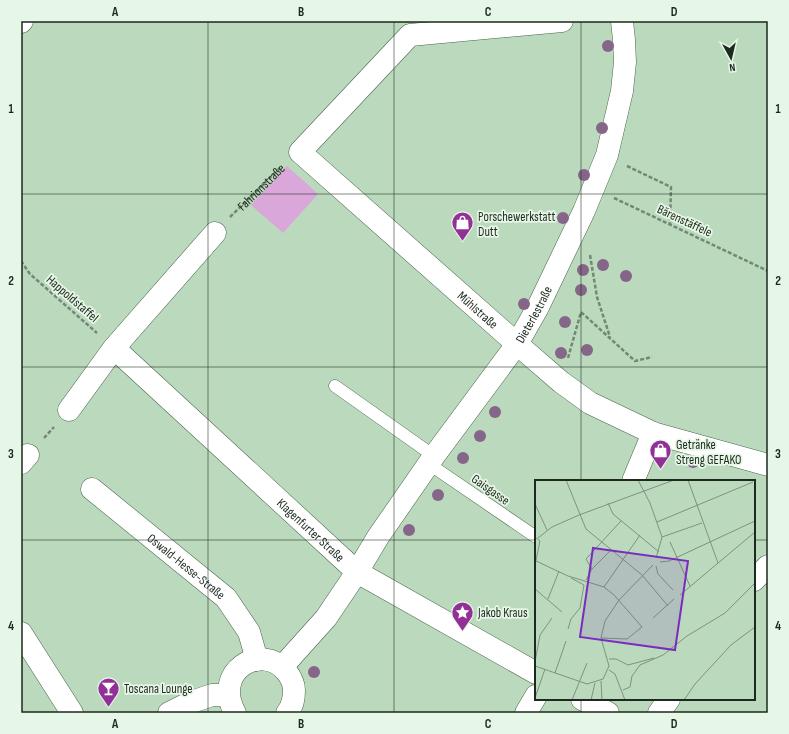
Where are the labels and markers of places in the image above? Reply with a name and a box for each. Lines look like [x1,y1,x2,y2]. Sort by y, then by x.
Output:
place label: Porschewerkstatt Dutt [478,209,556,240]
shop icon: Porschewerkstatt Dutt [450,210,476,243]
place label: Getränke Streng GEFAKO [676,437,742,468]
shop icon: Getränke Streng GEFAKO [648,438,674,471]
place icon: Jakob Kraus [449,599,475,632]
place label: Jakob Kraus [477,605,528,621]
bar icon: Toscana Lounge [95,675,121,708]
place label: Toscana Lounge [124,681,193,697]

